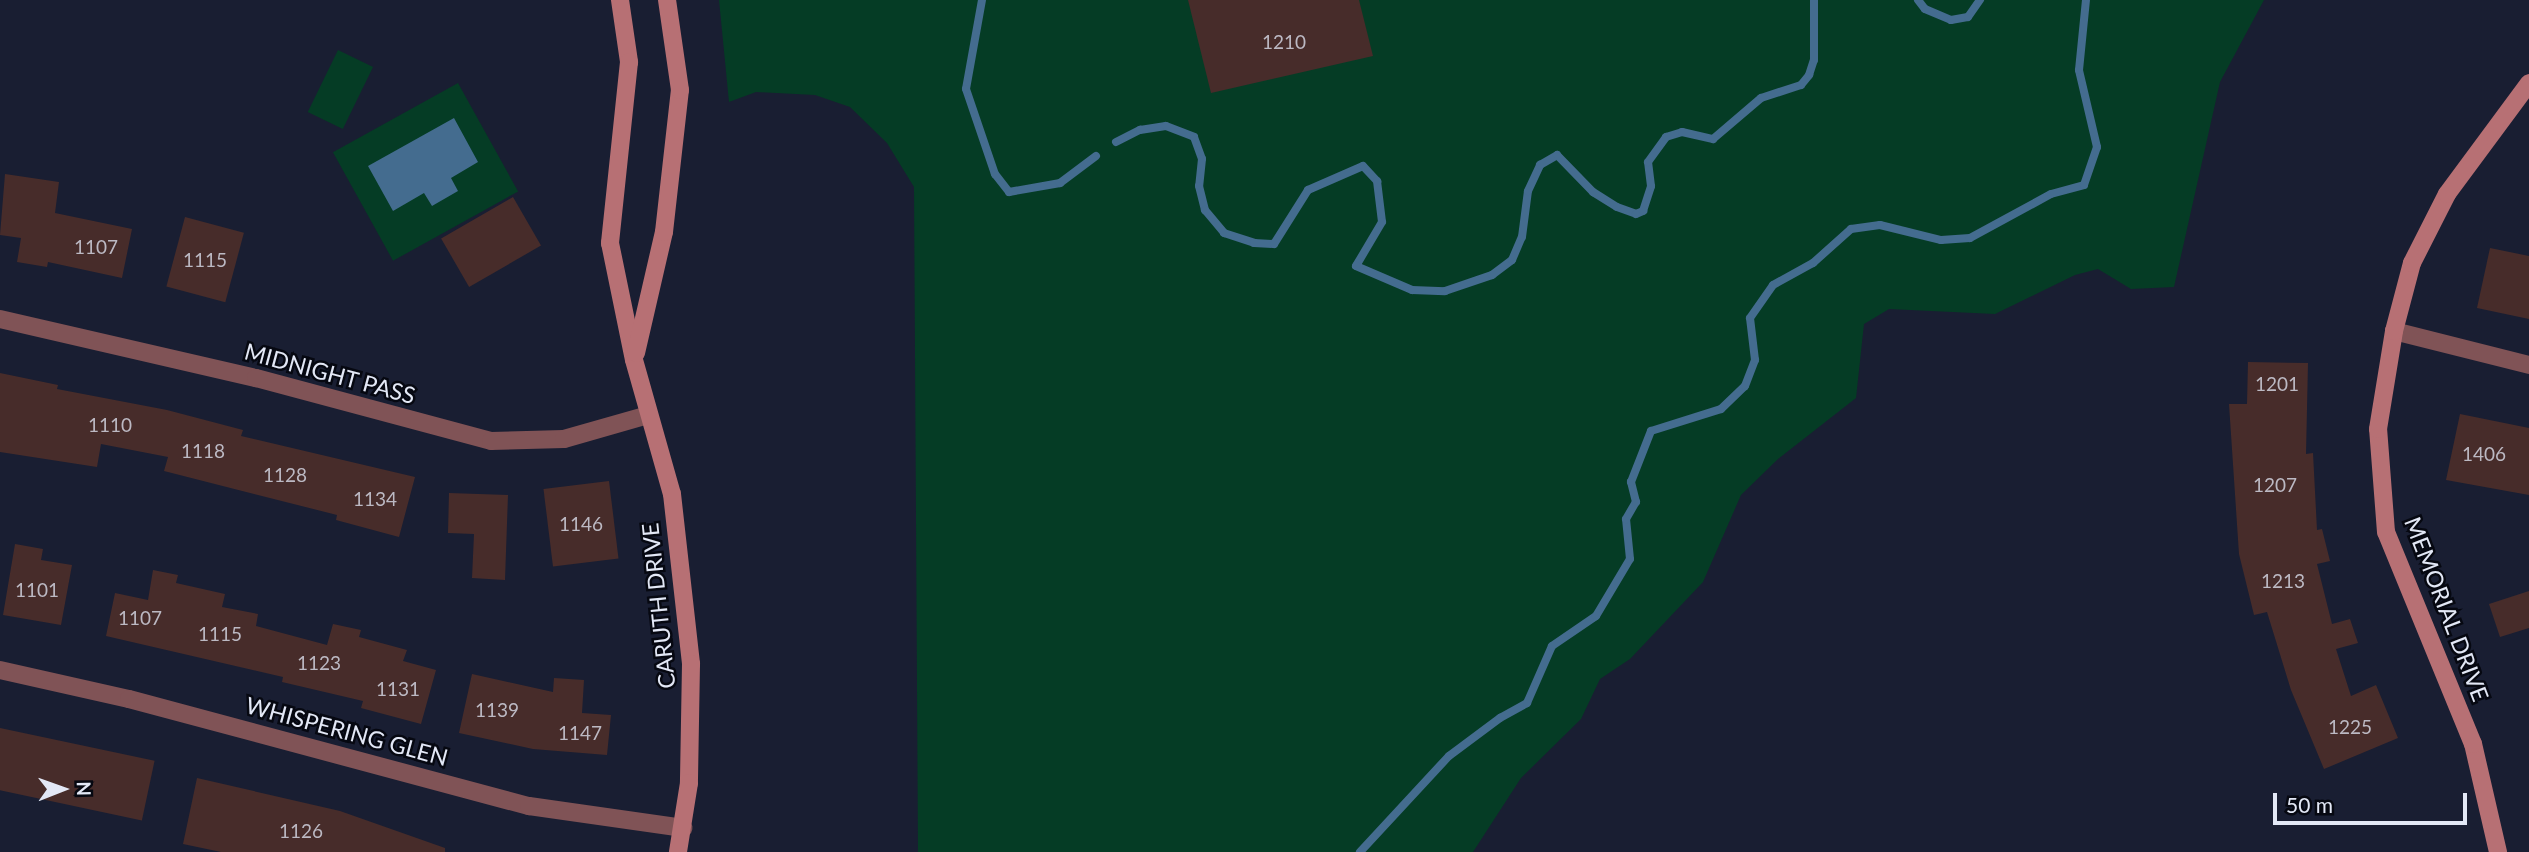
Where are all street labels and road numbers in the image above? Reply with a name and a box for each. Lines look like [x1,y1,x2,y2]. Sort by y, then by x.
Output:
street label: MIDNIGHT PASS [241,337,419,409]
street label: MEMORIAL DRIVE [2399,513,2495,705]
street label: CARUTH DRIVE [636,522,680,690]
street label: WHISPERING GLEN [243,691,451,771]

